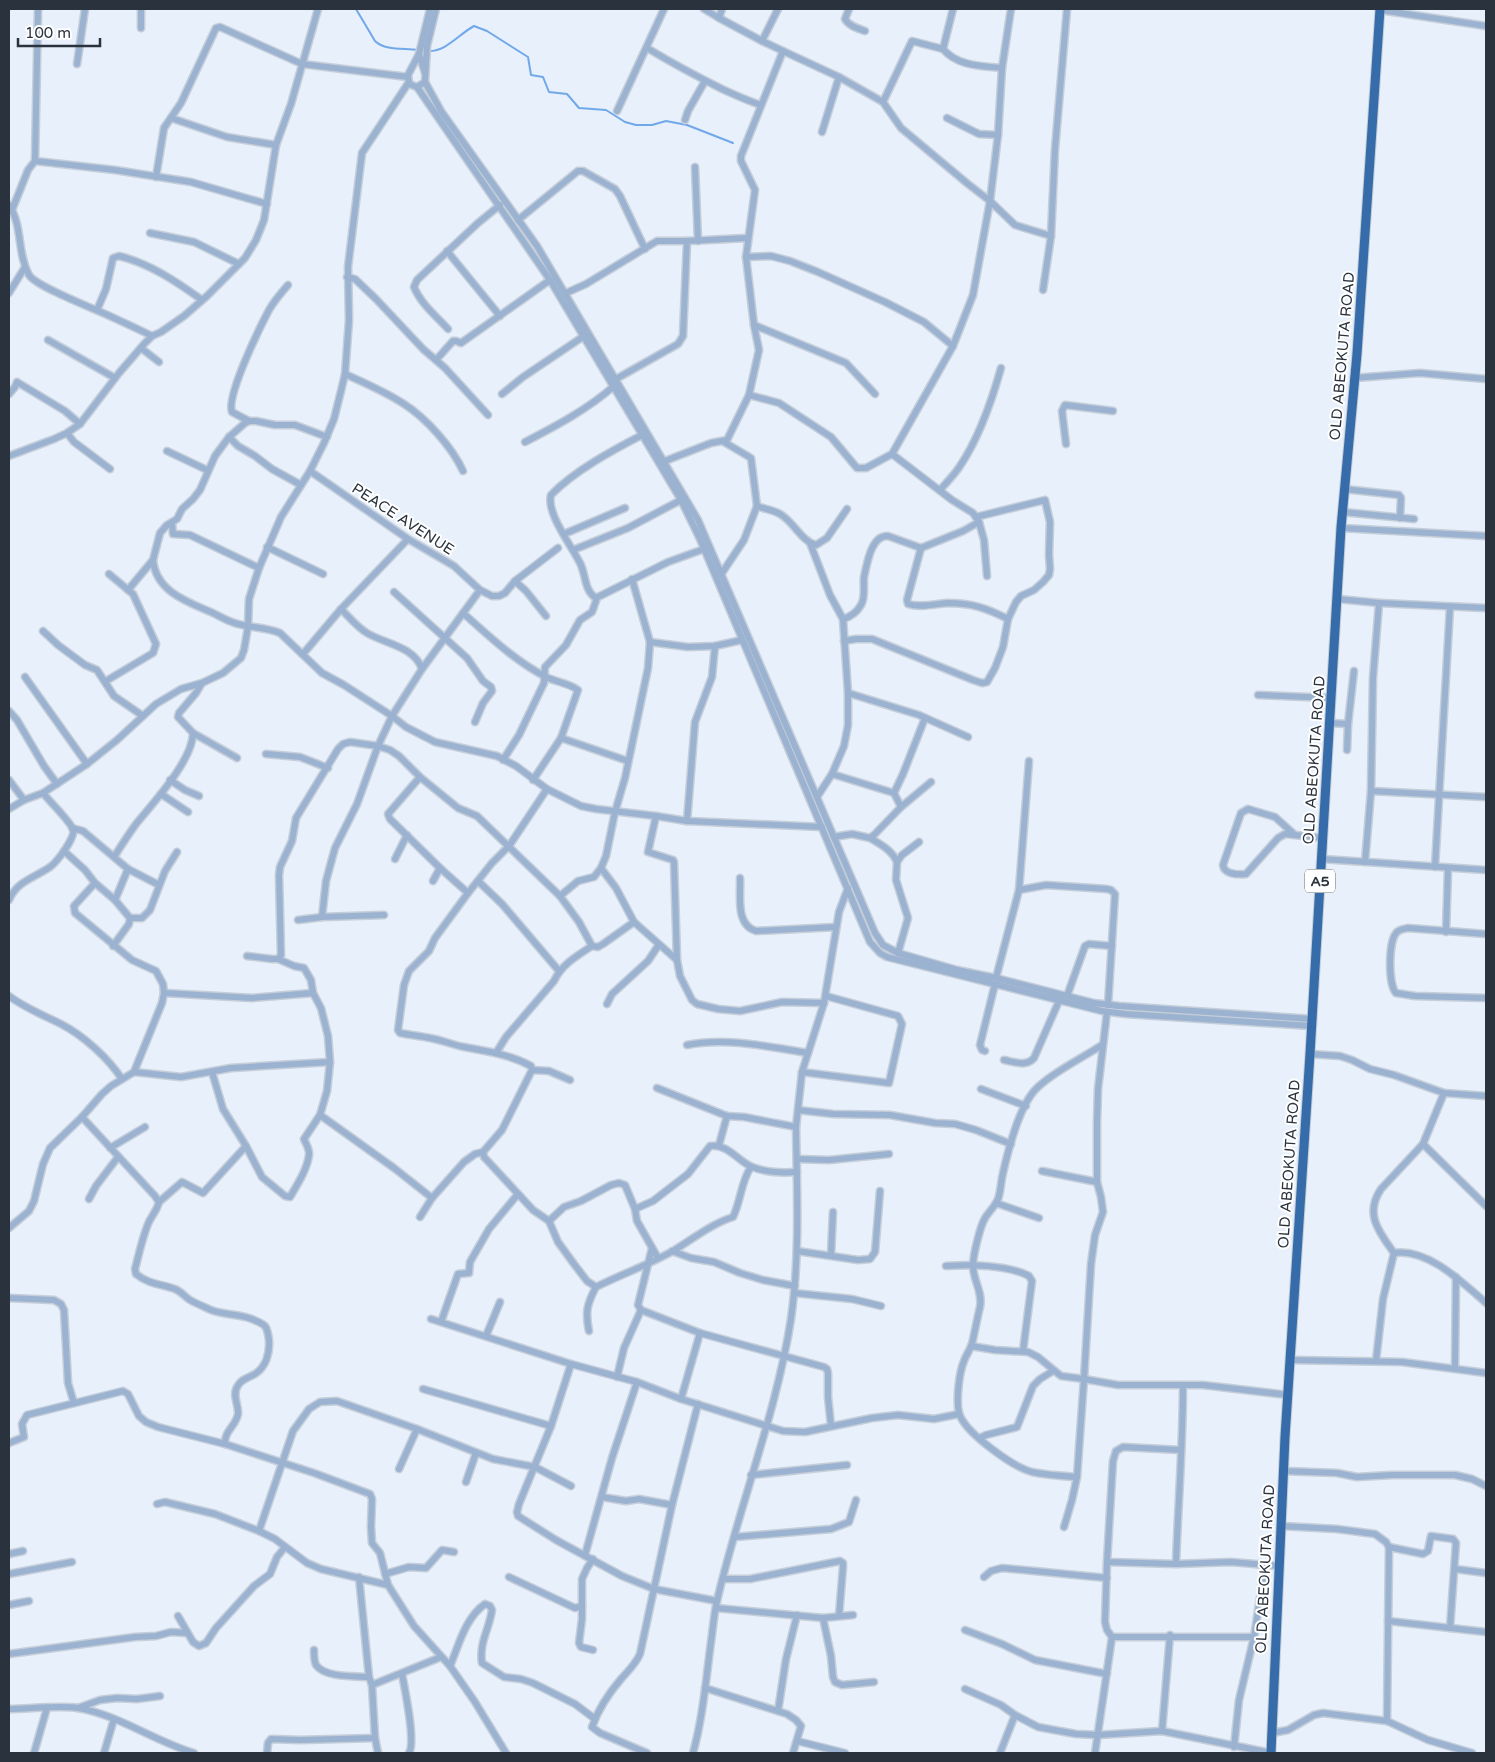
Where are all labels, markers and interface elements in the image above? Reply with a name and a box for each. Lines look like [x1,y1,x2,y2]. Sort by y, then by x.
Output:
scale bar [18,15,100,47]
text: 100 m [25,24,71,42]
street label: OLD ABEOKUTA ROAD [1326,271,1358,441]
street label: PEACE AVENUE [349,479,457,559]
street label: OLD ABEOKUTA ROAD [1299,675,1329,845]
road number: A5 [1305,869,1335,892]
street label: OLD ABEOKUTA ROAD [1274,1079,1304,1249]
street label: OLD ABEOKUTA ROAD [1252,1484,1278,1654]

